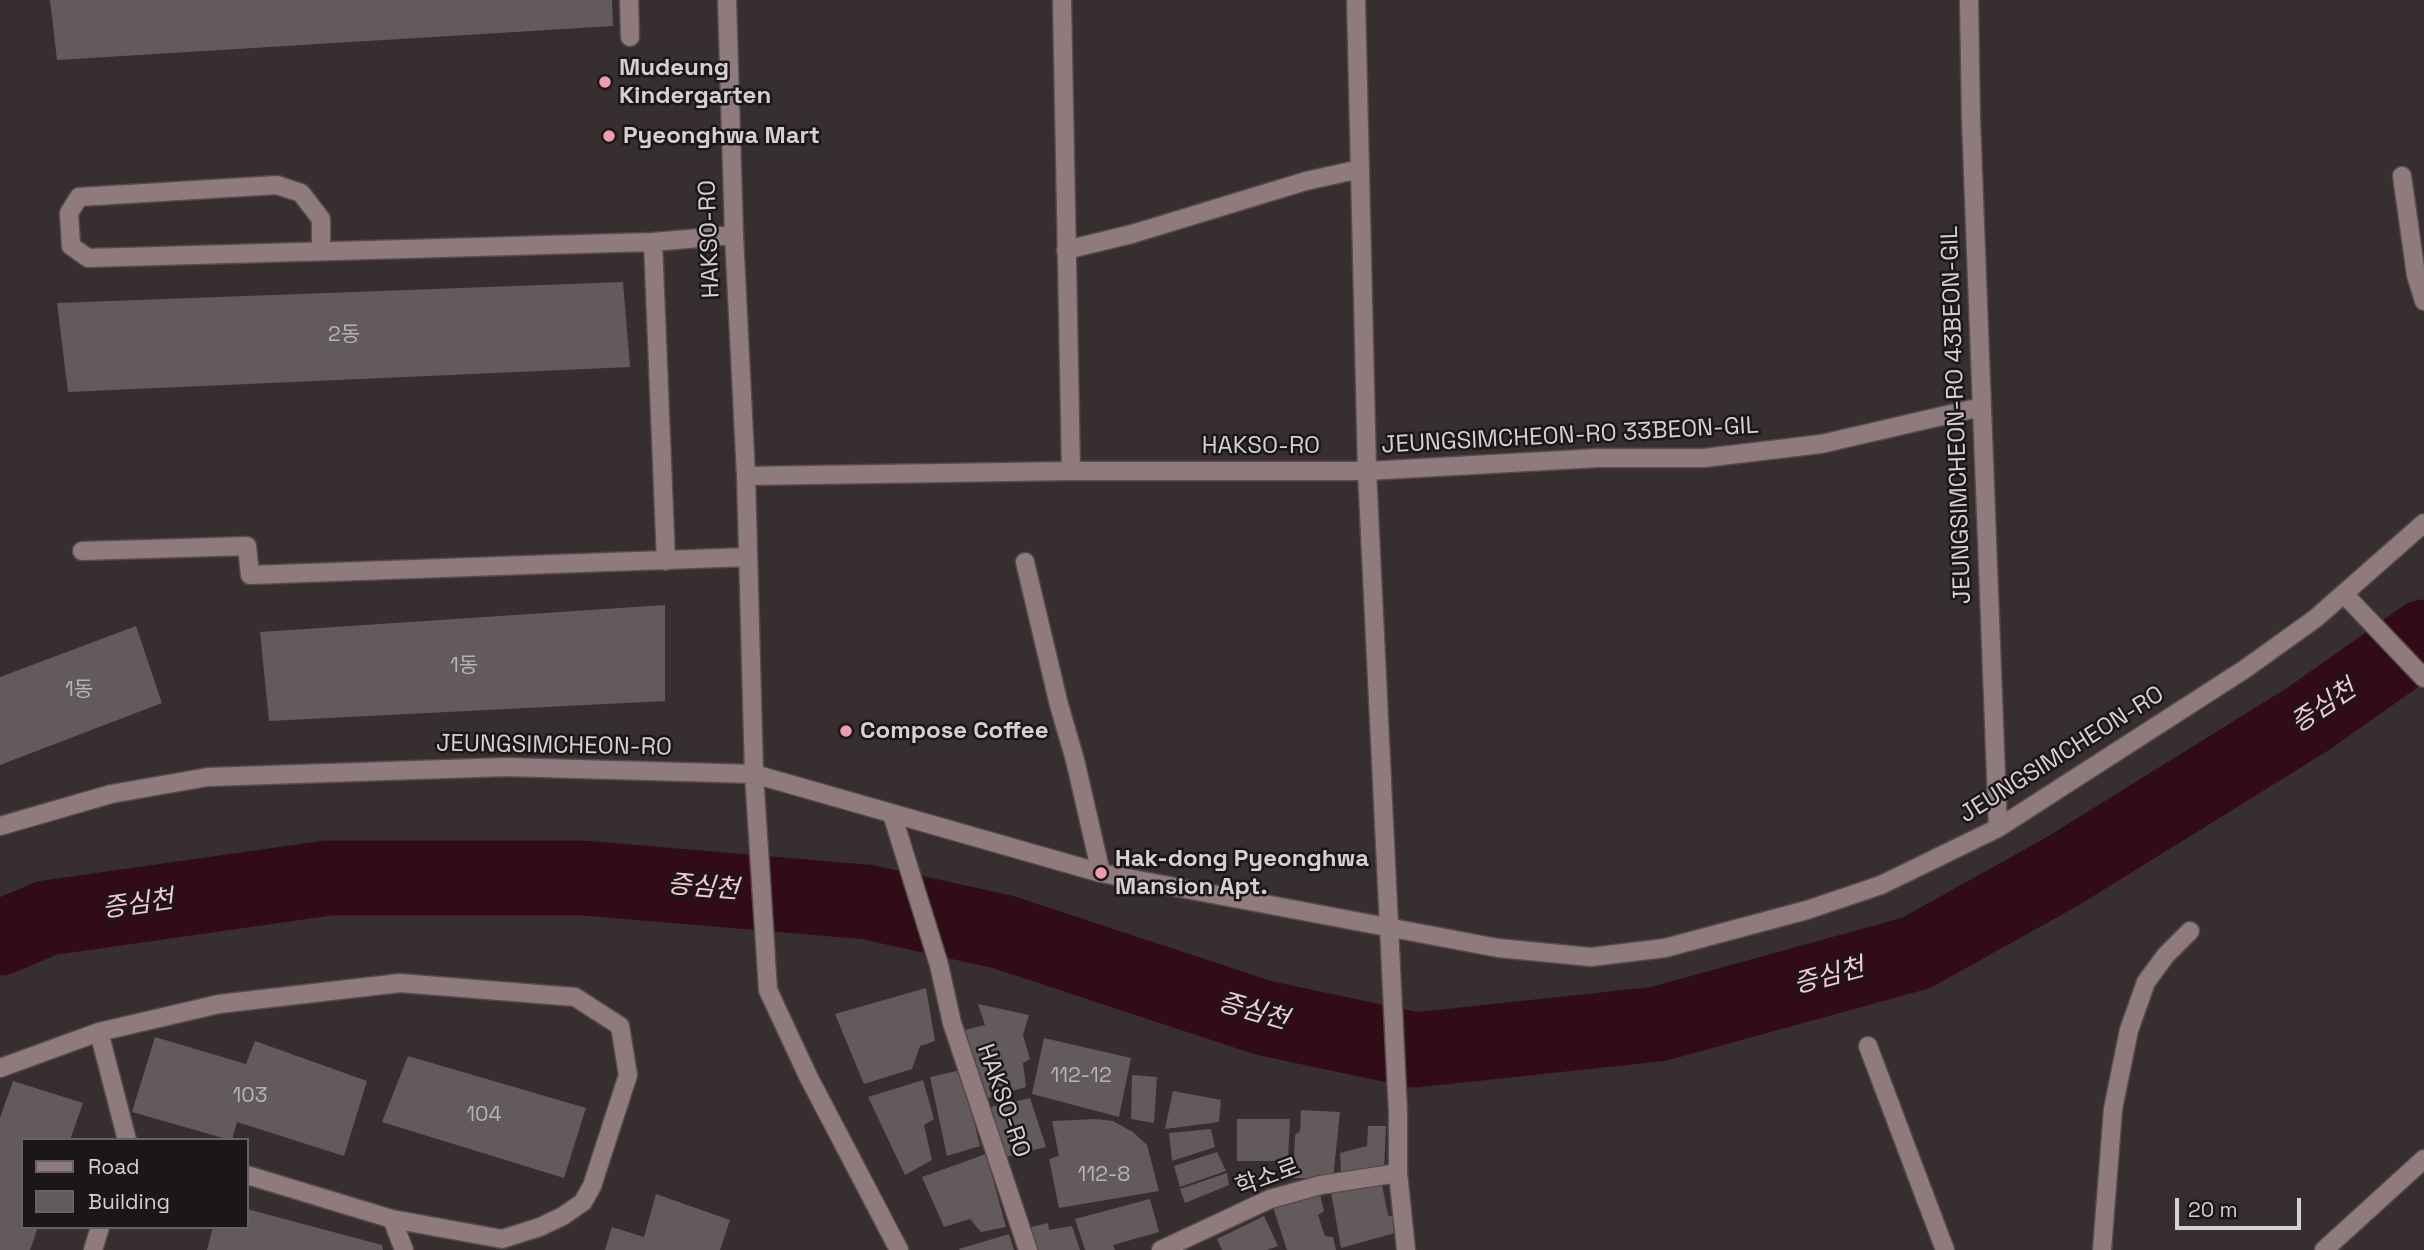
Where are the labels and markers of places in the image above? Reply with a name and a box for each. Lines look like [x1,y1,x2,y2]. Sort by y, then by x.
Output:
place label: Mudeung Kindergarten [619,54,771,110]
marker: Mudeung Kindergarten [597,74,613,90]
place label: Pyeonghwa Mart [623,122,820,150]
marker: Pyeonghwa Mart [601,128,617,144]
place label: Compose Coffee [860,717,1049,745]
marker: Compose Coffee [838,723,854,739]
place label: Hak-dong Pyeonghwa Mansion Apt. [1115,845,1369,901]
marker: Hak-dong Pyeonghwa Mansion Apt. [1093,865,1109,881]

